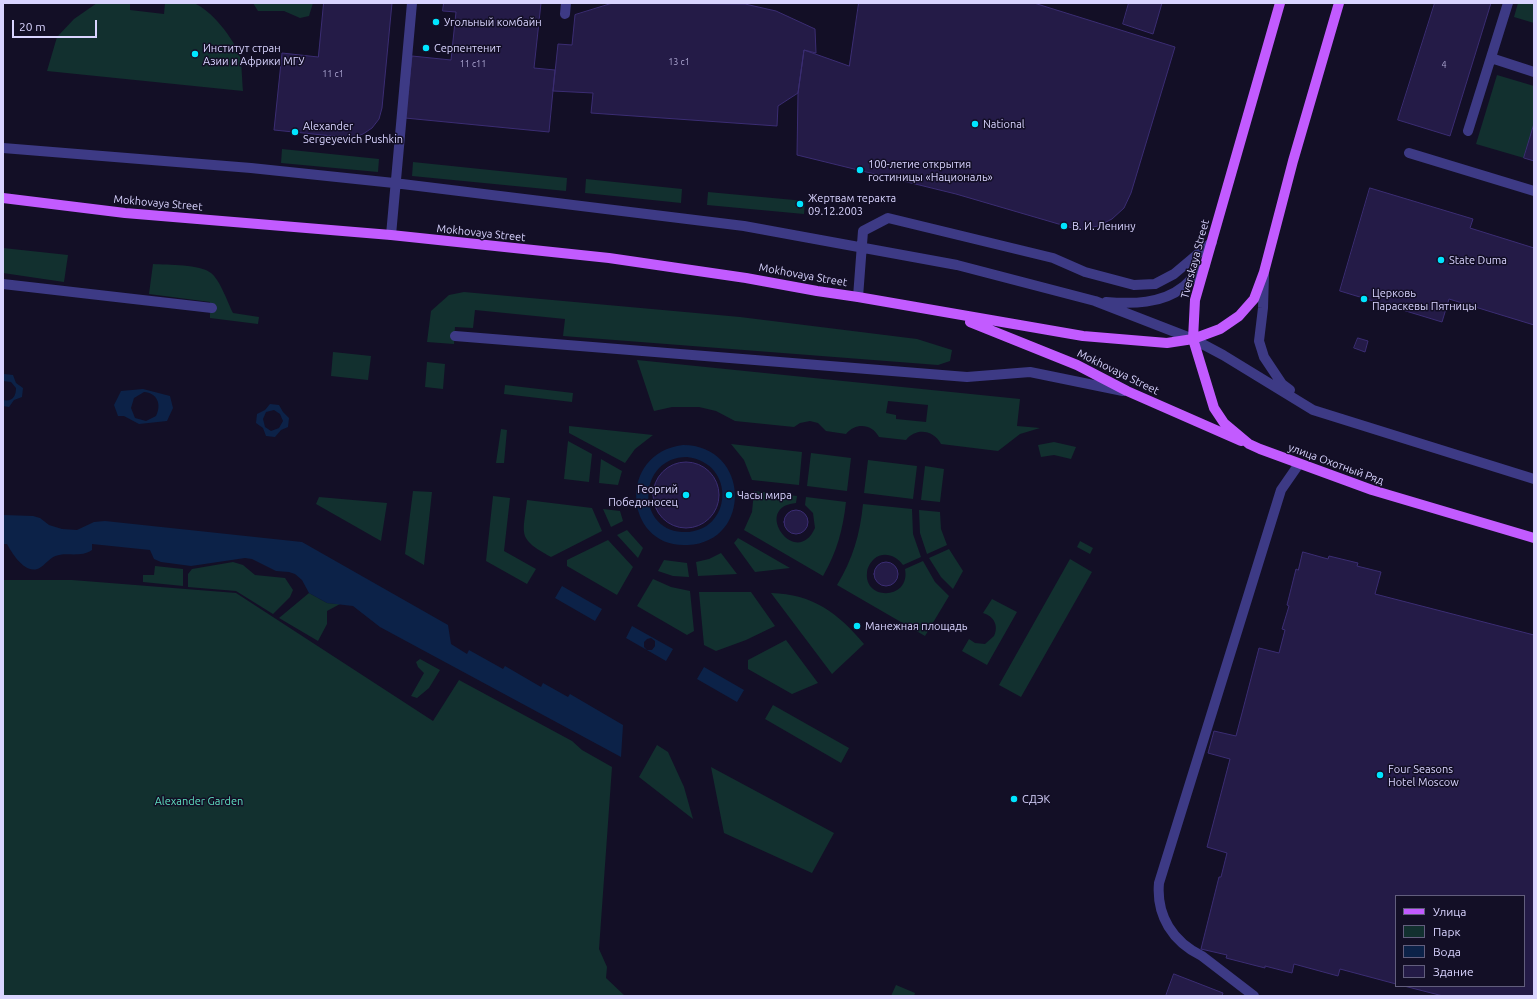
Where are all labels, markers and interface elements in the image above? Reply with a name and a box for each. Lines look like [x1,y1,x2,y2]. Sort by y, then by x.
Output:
scale bar [14,12,99,38]
place label: Угольный комбайн [444,15,542,29]
marker: Угольный комбайн [431,17,441,27]
text: 20 m [19,20,46,33]
place label: Институт стран Азии и Африки МГУ [203,41,305,67]
place label: Серпентенит [434,41,501,55]
marker: Серпентенит [421,43,431,53]
marker: Институт стран Азии и Африки МГУ [190,49,200,59]
house number: 13 с1 [668,57,690,67]
house number: 11 с11 [460,59,486,69]
house number: 4 [1441,60,1447,70]
house number: 11 с1 [322,69,344,79]
place label: National [983,117,1025,131]
place label: Alexander Sergeyevich Pushkin [303,119,403,145]
marker: National [970,119,980,129]
marker: Alexander Sergeyevich Pushkin [290,127,300,137]
place label: 100-летие открытия гостиницы «Националь» [868,157,993,183]
marker: 100-летие открытия гостиницы «Националь» [855,165,865,175]
place label: Жертвам теракта 09.12.2003 [808,191,896,217]
street label: Mokhovaya Street [113,193,203,213]
marker: Жертвам теракта 09.12.2003 [795,199,805,209]
street label: Tverskaya Street [1178,218,1212,300]
place label: В. И. Ленину [1072,219,1135,233]
marker: В. И. Ленину [1059,221,1069,231]
street label: Mokhovaya Street [436,222,526,244]
place label: State Duma [1449,253,1507,267]
marker: State Duma [1436,255,1446,265]
street label: Mokhovaya Street [758,261,848,289]
place label: Церковь Параскевы Пятницы [1372,286,1477,312]
marker: Церковь Параскевы Пятницы [1359,294,1369,304]
street label: Mokhovaya Street [1075,346,1161,398]
street label: улица Охотный Ряд [1287,441,1385,487]
place label: Георгий Победоносец [608,482,678,508]
place label: Часы мира [737,488,792,502]
marker: Георгий Победоносец [681,490,691,500]
marker: Часы мира [724,490,734,500]
place label: Манежная площадь [865,619,967,633]
marker: Манежная площадь [852,621,862,631]
place label: Four Seasons Hotel Moscow [1388,762,1459,788]
marker: Four Seasons Hotel Moscow [1375,770,1385,780]
place label: СДЭК [1022,792,1050,806]
park label: Alexander Garden [155,794,243,808]
marker: СДЭК [1009,794,1019,804]
legend [1395,895,1525,987]
text: Улица [1433,905,1466,918]
text: Парк [1433,925,1461,938]
text: Вода [1433,945,1461,958]
text: Здание [1433,965,1474,978]

